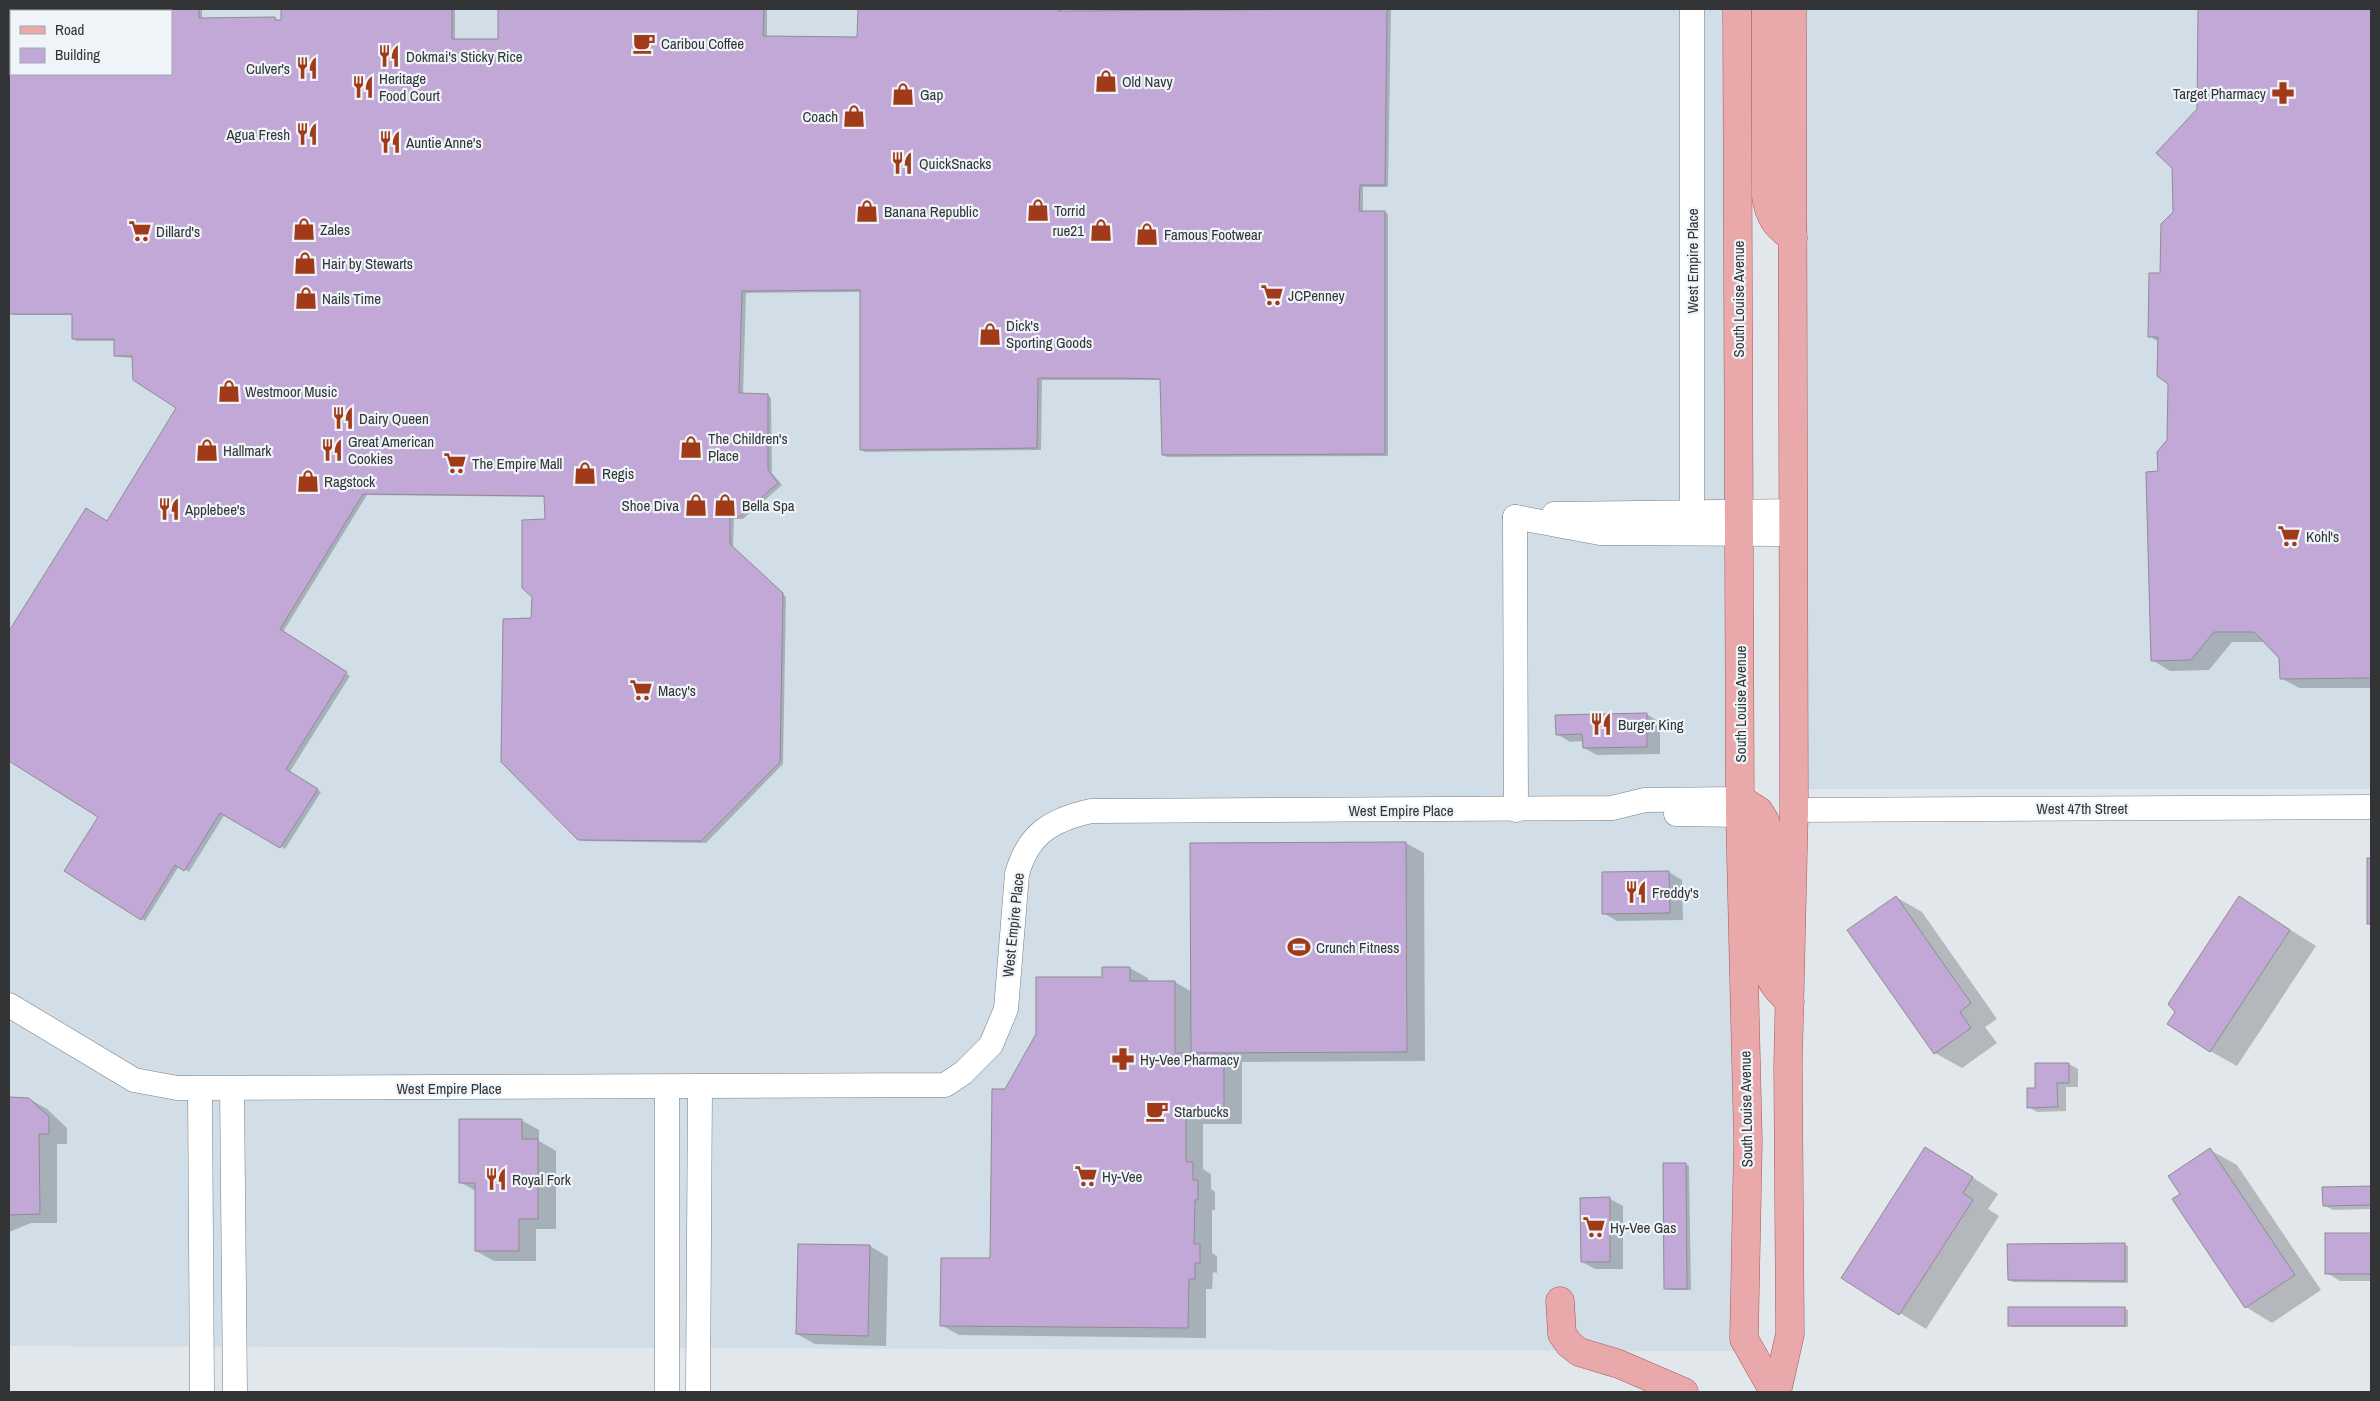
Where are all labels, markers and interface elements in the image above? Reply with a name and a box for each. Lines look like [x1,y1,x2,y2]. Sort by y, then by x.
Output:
legend [10,10,172,75]
text: Road [55,19,84,40]
cafe icon: Caribou Coffee [631,30,657,56]
place label: Caribou Coffee [661,33,744,54]
restaurant icon: Dokmai's Sticky Rice [376,43,402,69]
text: Building [55,44,100,65]
place label: Dokmai's Sticky Rice [406,46,523,67]
restaurant icon: Culver's [294,55,320,81]
place label: Culver's [246,58,290,79]
place label: Heritage Food Court [379,68,441,106]
shop icon: Old Navy [1093,68,1119,94]
place label: Old Navy [1122,71,1173,92]
restaurant icon: Heritage Food Court [350,74,376,100]
pharmacy icon: Target Pharmacy [2270,80,2296,106]
shop icon: Gap [890,81,916,107]
place label: Target Pharmacy [2173,83,2267,104]
place label: Gap [920,84,943,105]
shop icon: Coach [841,103,867,129]
place label: Coach [802,106,838,127]
restaurant icon: Agua Fresh [294,121,320,147]
place label: Agua Fresh [225,124,290,145]
restaurant icon: Auntie Anne's [377,129,403,155]
place label: Auntie Anne's [405,132,482,153]
restaurant icon: QuickSnacks [889,150,915,176]
place label: QuickSnacks [919,153,991,174]
shop icon: Torrid [1025,197,1051,223]
shop icon: Banana Republic [854,198,880,224]
place label: Torrid [1054,200,1085,221]
place label: Banana Republic [884,201,978,222]
street label: West Empire Place [1682,208,1703,314]
shop icon: Zales [291,216,317,242]
shop icon: rue21 [1088,217,1114,243]
supermarket icon: Dillard's [127,218,153,244]
place label: Zales [320,219,350,240]
place label: rue21 [1053,220,1084,241]
place label: Dillard's [156,221,200,242]
shop icon: Famous Footwear [1134,221,1160,247]
place label: Famous Footwear [1164,224,1262,245]
street label: South Louise Avenue [1728,240,1749,357]
shop icon: Hair by Stewarts [292,250,318,276]
place label: Hair by Stewarts [322,253,413,274]
supermarket icon: JCPenney [1259,282,1285,308]
shop icon: Nails Time [293,285,319,311]
place label: JCPenney [1288,285,1346,306]
place label: Nails Time [322,288,381,309]
place label: Dick's Sporting Goods [1006,315,1092,353]
shop icon: Dick's Sporting Goods [977,321,1003,347]
shop icon: Westmoor Music [216,378,242,404]
place label: Westmoor Music [245,381,337,402]
restaurant icon: Dairy Queen [330,405,356,431]
place label: Dairy Queen [359,408,429,429]
place label: The Children's Place [708,428,788,466]
place label: Great American Cookies [348,431,434,469]
shop icon: The Children's Place [678,434,704,460]
shop icon: Hallmark [194,437,220,463]
restaurant icon: Great American Cookies [319,437,345,463]
place label: Hallmark [223,440,272,461]
supermarket icon: The Empire Mall [442,450,468,476]
place label: The Empire Mall [472,453,562,474]
shop icon: Regis [572,460,598,486]
place label: Regis [602,463,634,484]
shop icon: Ragstock [295,468,321,494]
place label: Ragstock [324,471,376,492]
shop icon: Shoe Diva [683,492,709,518]
shop icon: Bella Spa [712,492,738,518]
place label: Shoe Diva [622,495,679,516]
place label: Bella Spa [742,495,795,516]
restaurant icon: Applebee's [156,496,182,522]
place label: Applebee's [184,499,245,520]
supermarket icon: Kohl's [2276,523,2302,549]
place label: Kohl's [2306,526,2339,547]
street label: South Louise Avenue [1730,645,1751,762]
supermarket icon: Macy's [628,677,654,703]
place label: Macy's [658,680,696,701]
restaurant icon: Burger King [1588,711,1614,737]
place label: Burger King [1618,714,1684,735]
street label: West 47th Street [2036,798,2128,819]
street label: West Empire Place [1348,800,1454,821]
street label: West Empire Place [997,872,1029,978]
restaurant icon: Freddy's [1623,879,1649,905]
place label: Freddy's [1652,882,1699,903]
sports icon: Crunch Fitness [1286,934,1312,960]
place label: Crunch Fitness [1316,937,1399,958]
pharmacy icon: Hy-Vee Pharmacy [1110,1046,1136,1072]
place label: Hy-Vee Pharmacy [1140,1049,1240,1070]
street label: South Louise Avenue [1734,1050,1758,1168]
street label: West Empire Place [396,1078,502,1099]
cafe icon: Starbucks [1144,1098,1170,1124]
place label: Starbucks [1174,1101,1229,1122]
supermarket icon: Hy-Vee [1073,1163,1099,1189]
restaurant icon: Royal Fork [483,1166,509,1192]
place label: Hy-Vee [1102,1166,1142,1187]
place label: Royal Fork [512,1169,572,1190]
supermarket icon: Hy-Vee Gas [1581,1214,1607,1240]
place label: Hy-Vee Gas [1610,1217,1676,1238]

